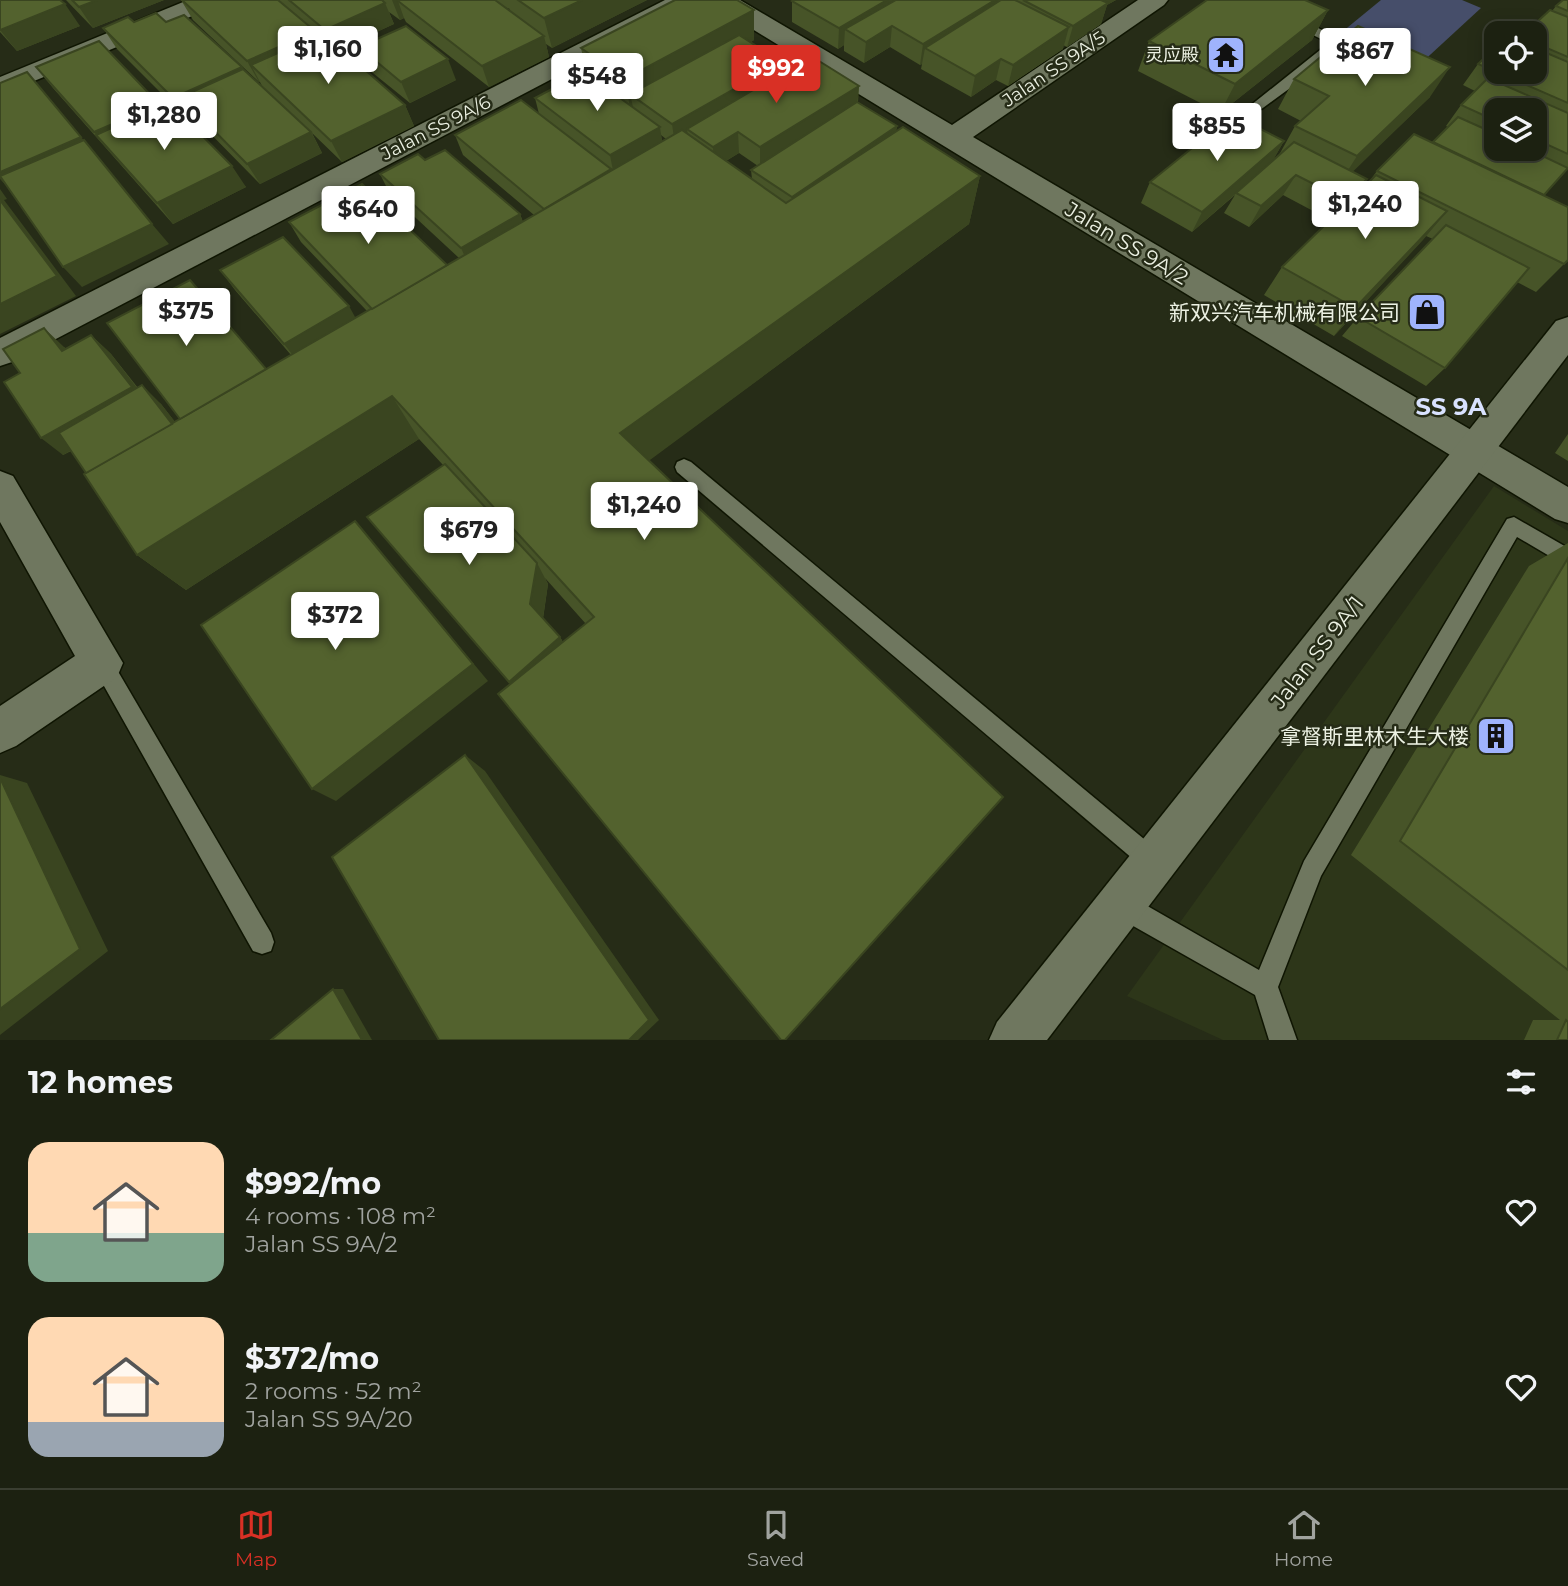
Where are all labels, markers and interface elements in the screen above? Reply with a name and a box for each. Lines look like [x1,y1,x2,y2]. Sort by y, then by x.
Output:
map controls [1484,21,1547,161]
button: locate [1484,21,1547,84]
pin: $1,160 [271,27,385,86]
street label: Jalan SS 9A/5 [998,27,1110,112]
pin: $867 [1324,28,1406,88]
temple icon: 灵应殿 [1205,34,1247,76]
text: $1,160 [294,35,362,63]
text: $867 [1336,37,1394,65]
place label: 灵应殿 [1145,44,1199,66]
pin: $992 [735,46,817,105]
pin: $548 [556,54,638,113]
text: $992 [747,54,805,82]
text: $548 [567,62,627,90]
street label: Jalan SS 9A/6 [377,91,494,165]
pin: $1,280 [107,92,221,152]
button: layers [1484,98,1547,161]
text: $1,280 [127,101,201,129]
pin: $855 [1176,104,1258,163]
text: $855 [1188,112,1246,140]
pin: $1,240 [1308,182,1422,241]
pin: $640 [327,187,409,246]
text: $1,240 [1328,190,1402,218]
text: $640 [338,195,398,223]
street label: Jalan SS 9A/2 [1060,196,1193,290]
pin: $375 [145,288,227,348]
shop icon: 新双兴汽车机械有限公司 [1406,291,1448,333]
text: $375 [158,297,214,325]
place label: 新双兴汽车机械有限公司 [1169,300,1400,325]
district label: SS 9A [1416,392,1487,421]
pin: $1,240 [587,482,701,542]
text: $1,240 [607,491,681,519]
pin: $679 [428,508,510,567]
text: $679 [440,516,498,544]
street label: Jalan SS 9A/1 [1265,591,1369,714]
pin: $372 [294,592,376,652]
text: $372 [307,601,363,629]
building icon: 拿督斯里林木生大楼 [1475,715,1517,757]
place label: 拿督斯里林木生大楼 [1280,724,1469,749]
icon: filters [1502,1063,1540,1101]
text: 12 homes [28,1064,173,1101]
text: $992/mo [245,1165,381,1202]
icon: home [84,1170,168,1254]
icon: heart [1502,1193,1540,1231]
text: 4 rooms · 108 m² [245,1202,436,1230]
text: Jalan SS 9A/2 [245,1230,398,1258]
text: $372/mo [245,1340,379,1377]
icon: home [84,1345,168,1429]
icon: heart [1502,1368,1540,1406]
text: 2 rooms · 52 m² [245,1377,422,1405]
text: Jalan SS 9A/20 [245,1405,413,1433]
tab: Map [235,1506,277,1571]
tab: Saved [747,1506,804,1571]
tab: Home [1274,1506,1333,1571]

